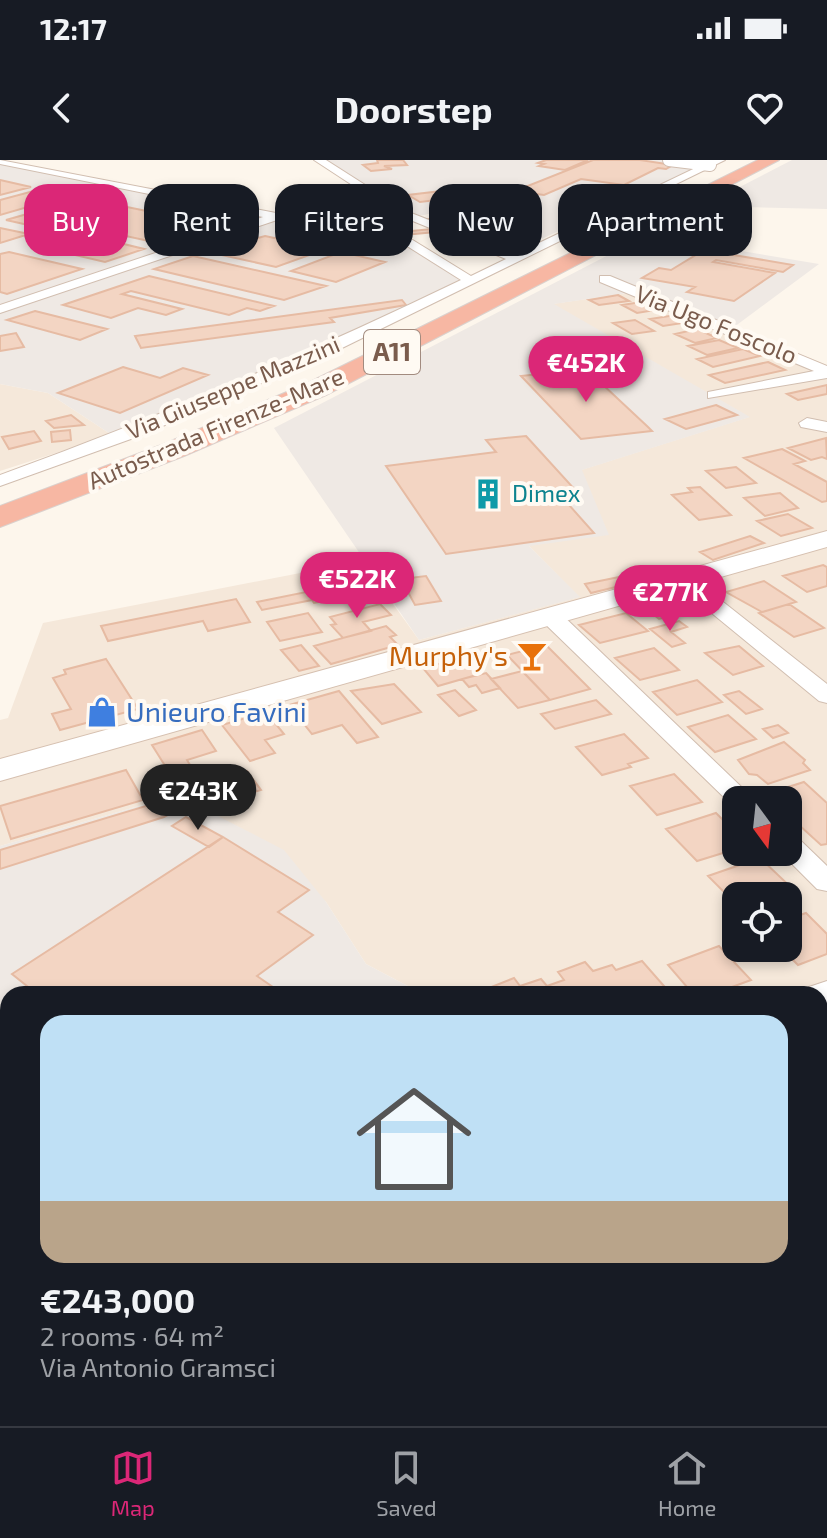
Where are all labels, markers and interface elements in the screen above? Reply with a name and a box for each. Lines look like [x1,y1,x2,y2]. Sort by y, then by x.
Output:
text: 12:17 [40,10,107,46]
icon: back [40,86,84,130]
icon: heart [743,86,787,130]
text: Doorstep [334,87,493,130]
chip: Buy [24,184,128,256]
chip: Rent [144,184,259,256]
chip: Filters [275,184,413,256]
chip: New [429,184,542,256]
chip: Apartment [558,184,752,256]
street label: Via Ugo Foscolo [632,278,802,369]
street label: Via Giuseppe Mazzini [121,328,344,445]
road number: A11 [364,330,420,374]
pin: €452K [530,336,642,404]
text: €452K [546,346,626,377]
street label: Autostrada Firenze-Mare [83,361,348,495]
building icon: Dimex [471,477,505,511]
place label: Dimex [512,478,581,507]
pin: €522K [301,552,413,620]
text: €522K [318,562,396,593]
pin: €277K [614,565,726,633]
text: €277K [632,575,708,606]
place label: Murphy's [389,638,508,672]
bar icon: Murphy's [515,639,549,673]
place label: Unieuro Favini [126,694,307,728]
shop icon: Unieuro Favini [85,695,119,729]
pin: €243K [142,764,254,832]
text: €243K [158,774,238,805]
north arrow [722,786,802,866]
map controls [722,786,802,962]
button: locate [722,882,802,962]
icon: home [342,1067,486,1211]
text: €243,000 [40,1279,195,1320]
text: 2 rooms · 64 m² [40,1320,224,1351]
text: Via Antonio Gramsci [40,1351,276,1382]
tab: Map [111,1446,155,1520]
tab: Saved [376,1446,437,1520]
tab: Home [658,1446,716,1520]

